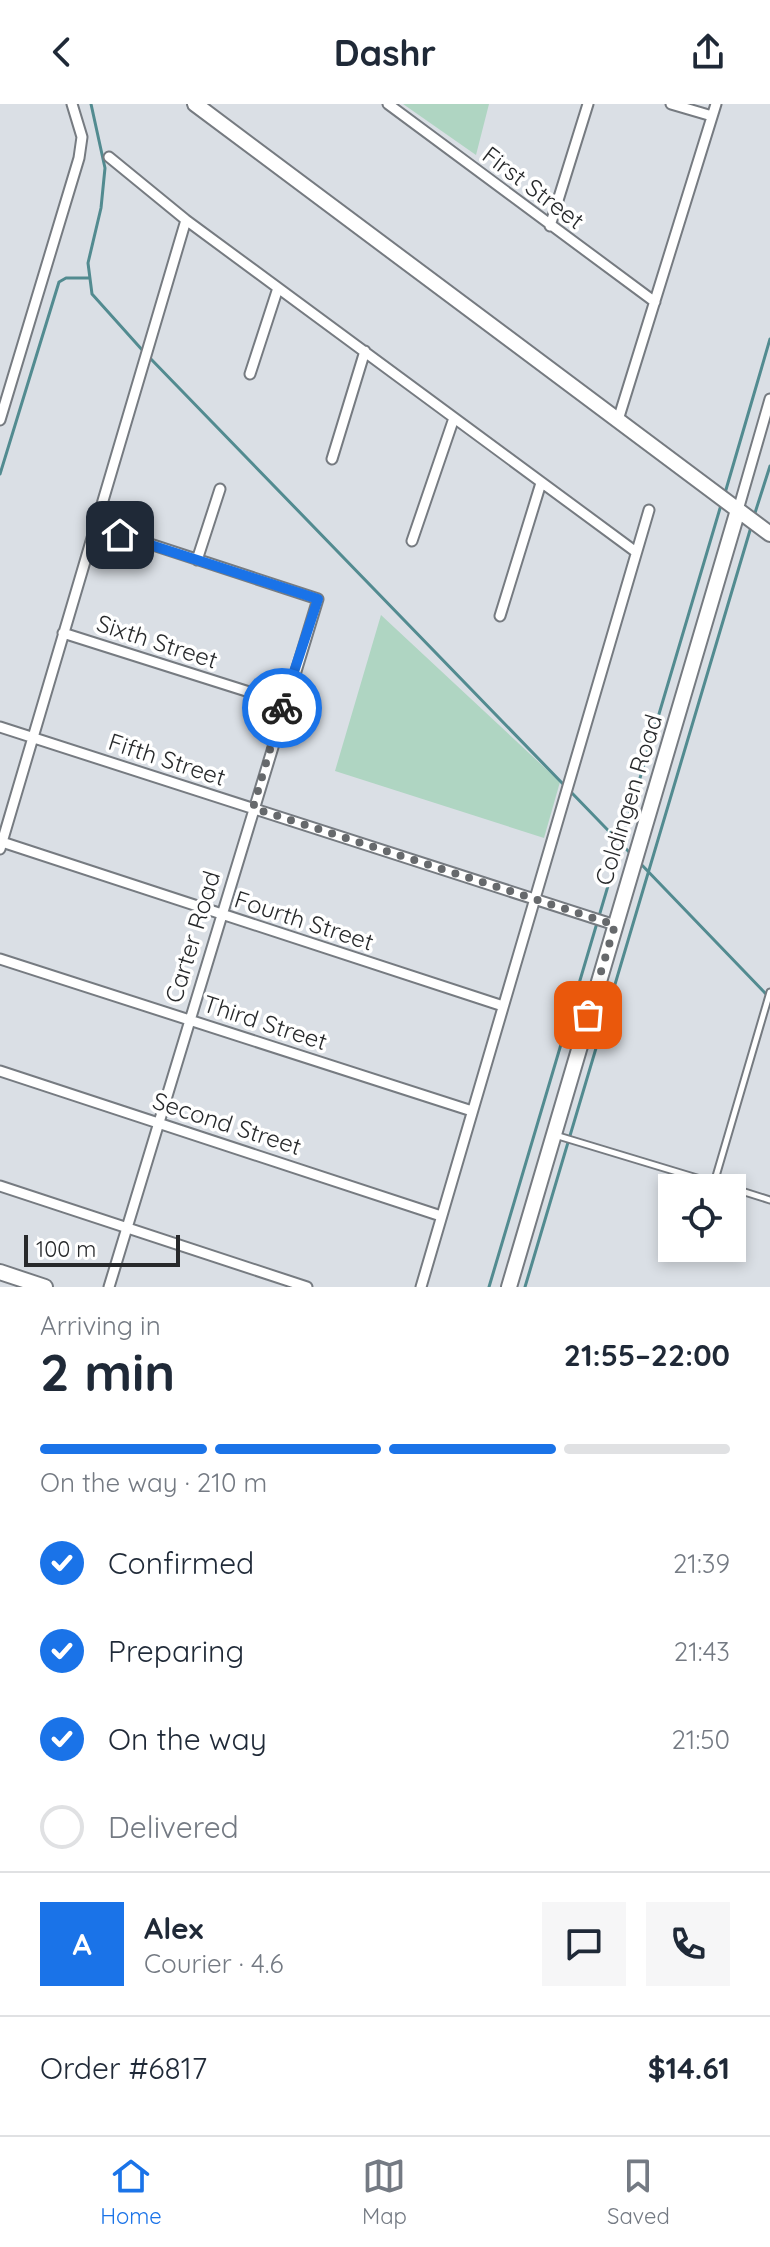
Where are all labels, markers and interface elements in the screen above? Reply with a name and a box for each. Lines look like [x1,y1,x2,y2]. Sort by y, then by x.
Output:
icon: back [40,30,84,74]
text: Dashr [334,30,436,75]
icon: share [686,30,730,74]
street label: First Street [477,139,590,235]
pin [86,501,154,569]
icon: home [98,513,142,557]
street label: Sixth Street [93,607,222,675]
courier [242,668,322,748]
icon: bike [260,686,304,730]
street label: Coldingen Road [588,711,668,889]
street label: Fifth Street [105,726,230,792]
street label: Carter Road [158,867,226,1006]
street label: Fourth Street [231,883,378,957]
pin [554,981,622,1049]
street label: Third Street [199,988,331,1056]
icon: bag [566,993,610,1037]
street label: Second Street [149,1085,305,1161]
map controls [658,1174,746,1262]
button: locate [658,1174,746,1262]
scale bar [24,1231,180,1267]
text: 100 m [36,1235,96,1263]
text: Arriving in [40,1309,161,1342]
text: 21:55–22:00 [564,1336,730,1374]
text: 2 min [40,1339,175,1404]
text: On the way · 210 m [40,1466,267,1499]
icon: check [40,1541,84,1585]
text: Confirmed [108,1544,254,1582]
text: 21:39 [673,1547,730,1580]
icon: check [40,1629,84,1673]
text: Preparing [108,1632,244,1670]
text: 21:43 [674,1635,730,1668]
icon: check [40,1717,84,1761]
text: On the way [108,1720,267,1758]
text: 21:50 [671,1723,730,1756]
text: Delivered [108,1808,239,1846]
button: chat [542,1902,626,1986]
button: phone [646,1902,730,1986]
text: Alex [144,1909,203,1947]
text: A [72,1925,92,1963]
text: Courier · 4.6 [144,1947,283,1980]
text: Order #6817 [40,2049,207,2087]
text: $14.61 [648,2049,730,2087]
tab: Home [100,2154,162,2230]
tab: Map [362,2154,407,2230]
tab: Saved [607,2154,670,2230]

